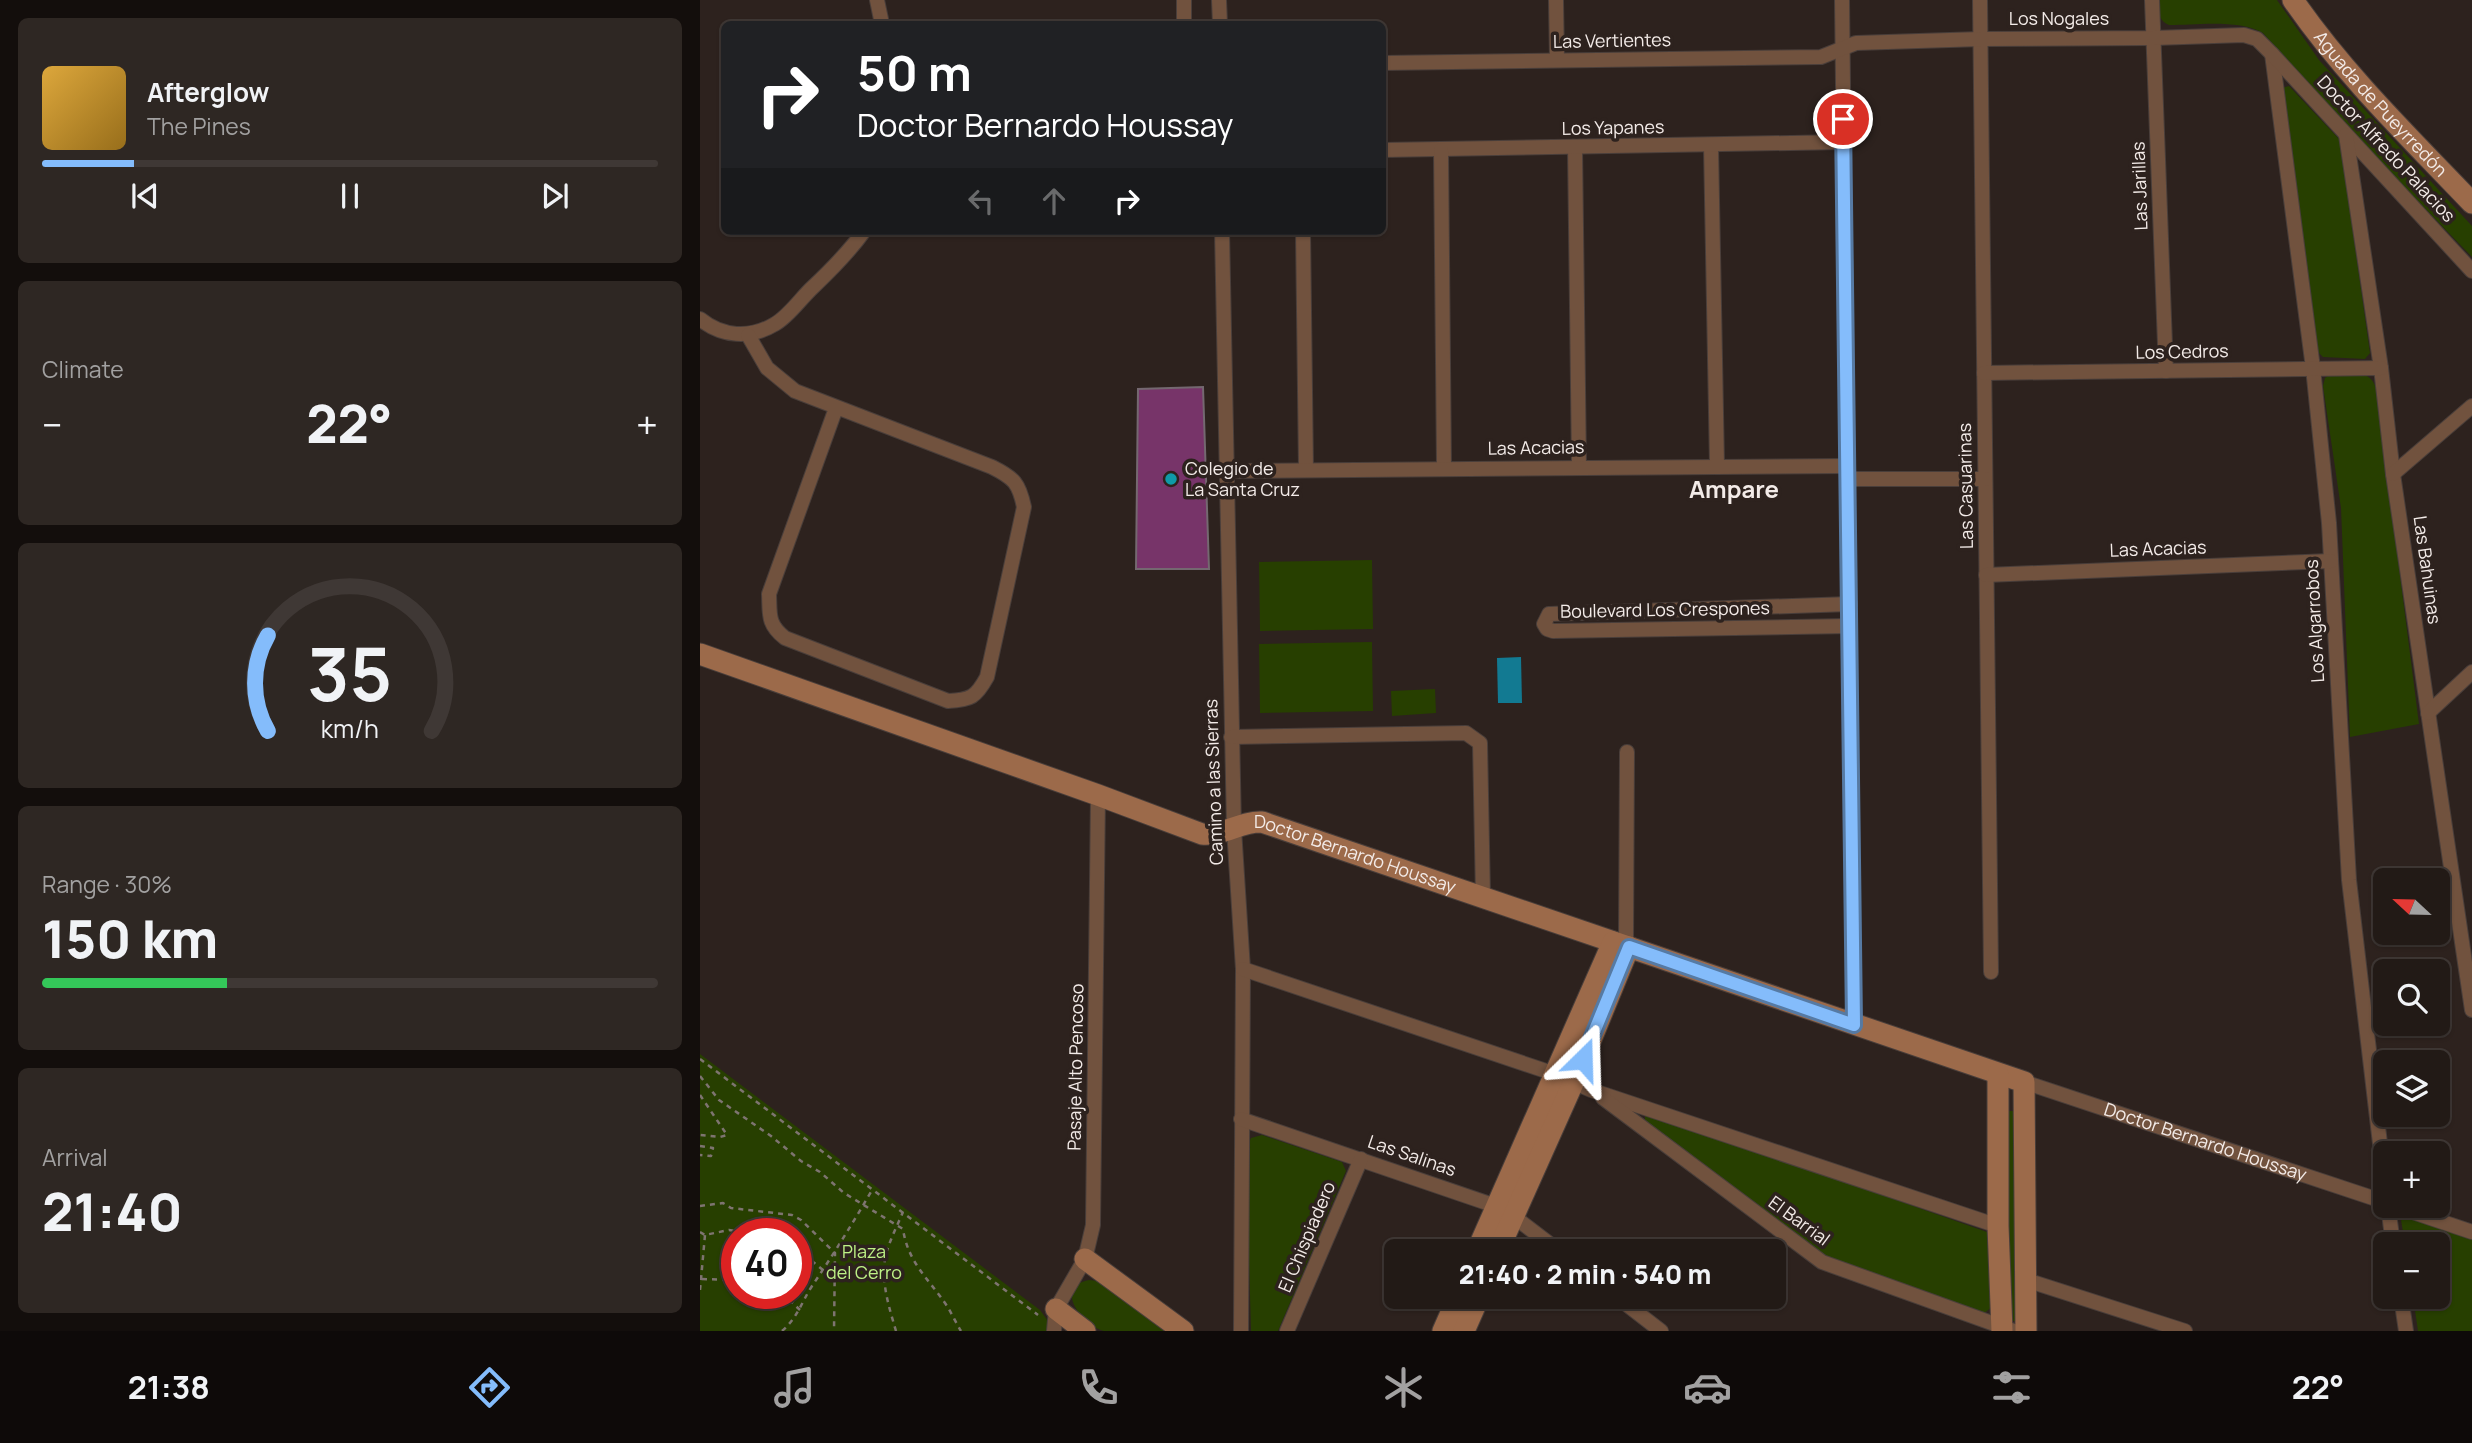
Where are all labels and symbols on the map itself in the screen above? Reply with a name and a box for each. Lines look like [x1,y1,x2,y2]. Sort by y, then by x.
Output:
street label: Los Nogales [2009,6,2109,30]
street label: Aguada de Pueyrredón [2309,26,2453,181]
street label: Las Vertientes [1553,27,1671,53]
street label: Doctor Alfredo Palacios [2312,70,2461,227]
pin [1813,89,1873,149]
street label: Los Yapanes [1561,114,1664,140]
street label: Las Jarillas [2125,141,2153,231]
street label: Los Cedros [2135,338,2229,364]
street label: Las Casuarinas [1952,423,1978,549]
street label: Las Acacias [1487,434,1585,460]
place label: Colegio de La Santa Cruz [1185,456,1300,501]
marker: Colegio de La Santa Cruz [1163,471,1179,487]
district label: Ampare [1689,472,1779,505]
street label: Las Bahuinas [2409,514,2447,626]
street label: Las Acacias [2109,534,2207,562]
street label: Los Algarrobos [2299,559,2329,683]
street label: Boulevard Los Crespones [1560,595,1770,623]
street label: Camino a las Sierras [1198,699,1228,865]
street label: Doctor Bernardo Houssay [1254,809,1460,898]
north arrow [2373,868,2450,945]
street label: Pasaje Alto Pencoso [1062,983,1088,1151]
position arrow [1546,1022,1620,1096]
street label: Doctor Bernardo Houssay [2101,1096,2310,1186]
street label: Las Salinas [1365,1129,1460,1181]
street label: El Chispiadero [1272,1177,1340,1296]
street label: El Barrial [1764,1190,1835,1251]
speed limit sign: 40 [721,1218,812,1309]
park label: Plaza del Cerro [826,1239,902,1284]

